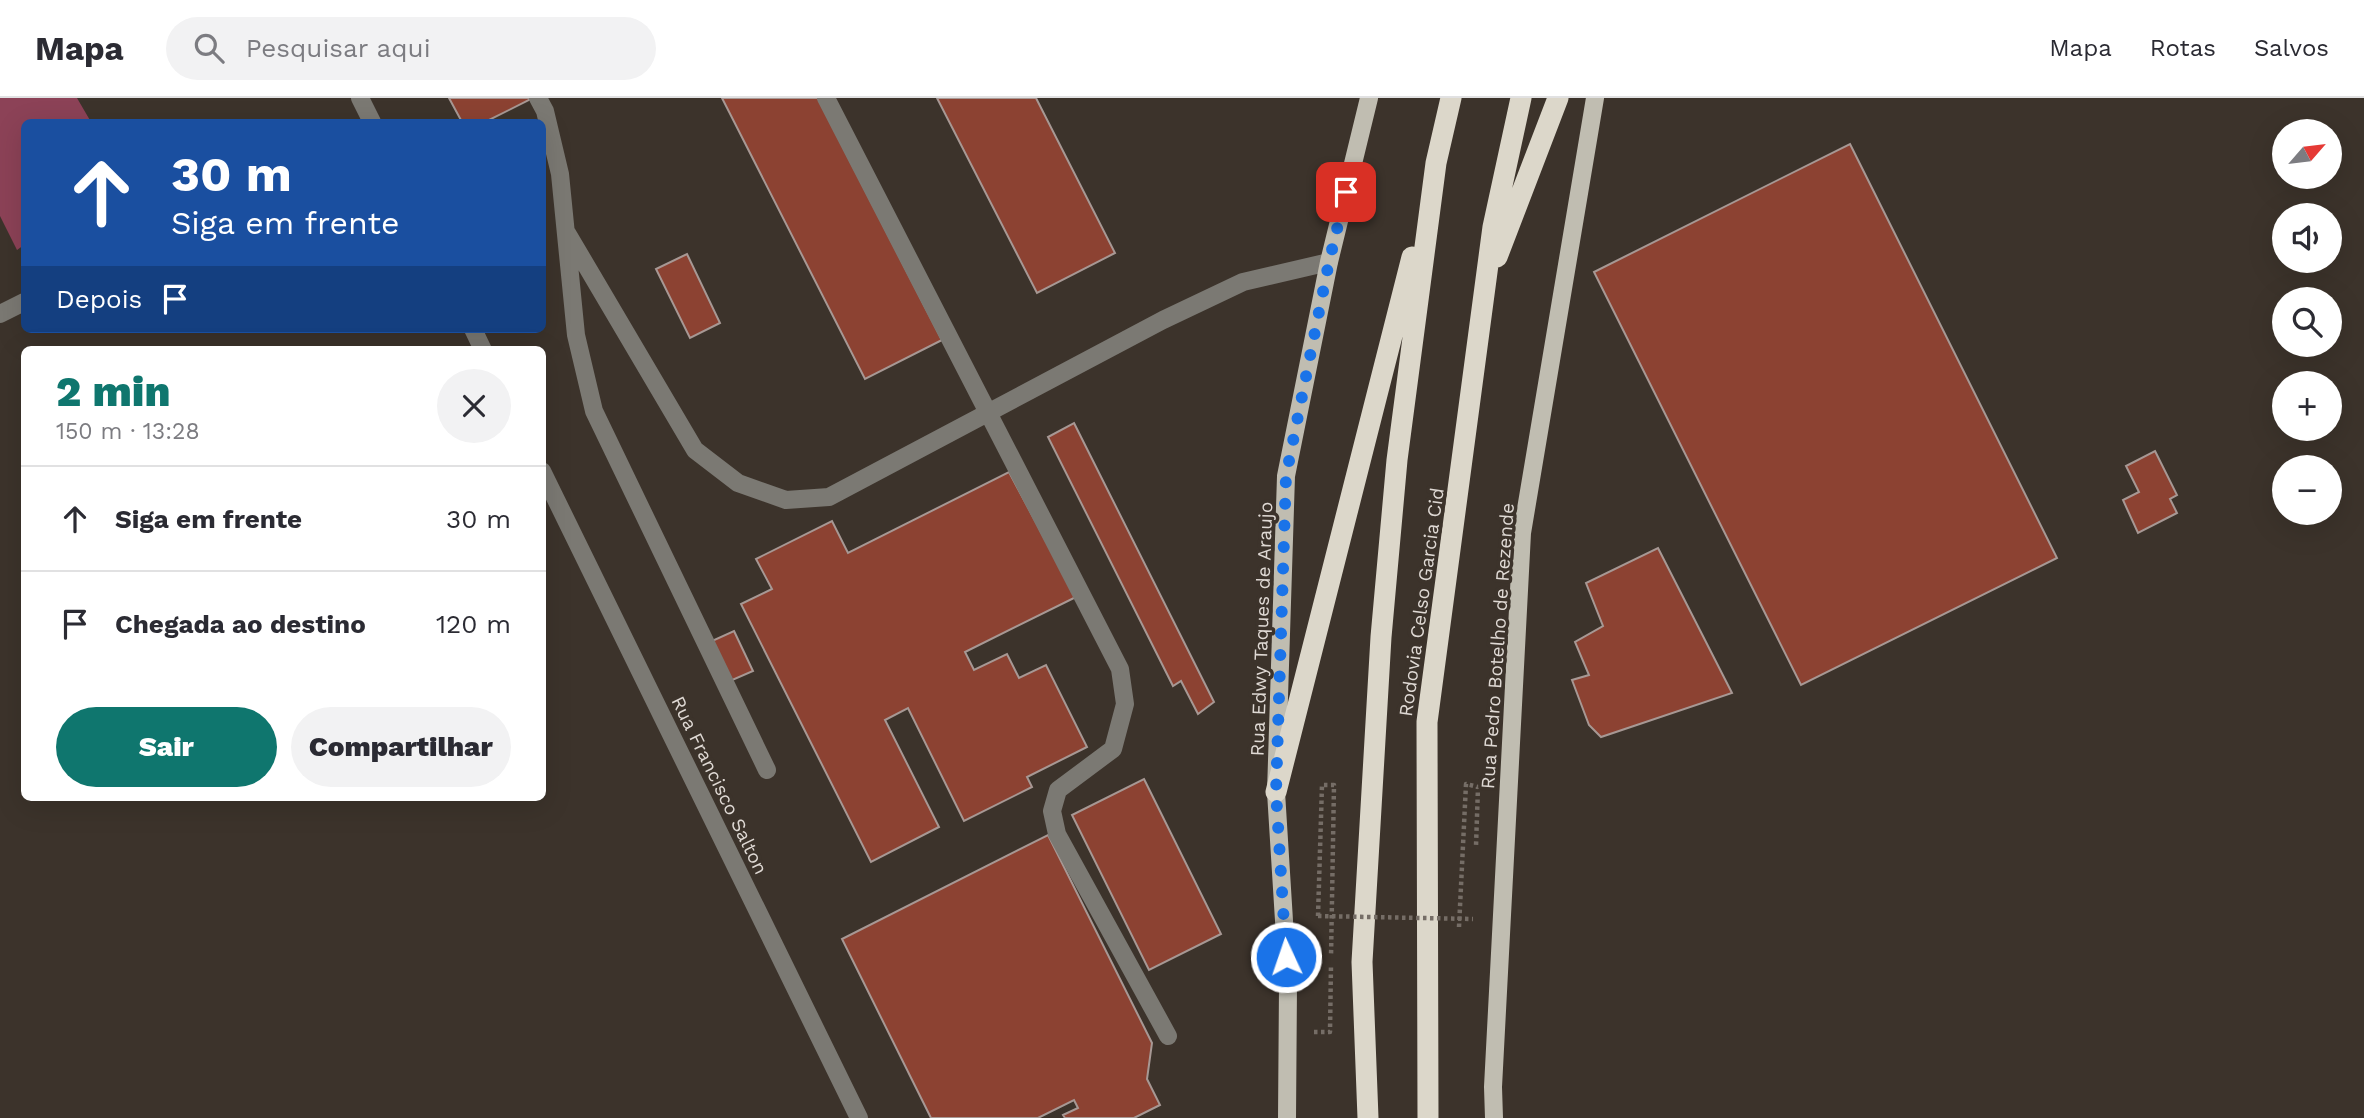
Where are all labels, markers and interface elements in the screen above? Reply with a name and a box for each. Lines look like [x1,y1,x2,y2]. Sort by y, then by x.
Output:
search box [166,17,656,80]
text: Mapa [35,29,124,68]
icon: search [190,29,228,67]
text: Pesquisar aqui [246,33,431,63]
text: Mapa [2049,34,2112,62]
text: Rotas [2150,34,2216,62]
text: Salvos [2254,34,2329,62]
north arrow [2272,119,2342,189]
map controls [2272,119,2342,525]
text: 30 m [171,145,292,203]
icon: ahead [56,147,147,238]
pin [1316,162,1376,222]
icon: arrive [1327,173,1365,211]
button: sound [2272,203,2342,273]
text: Siga em frente [171,204,399,242]
icon: arrive [156,280,194,318]
text: Depois [56,284,142,314]
button: search [2272,287,2342,357]
text: 2 min [56,367,170,416]
button: close [437,369,511,443]
button: + [2272,371,2342,441]
text: 150 m · 13:28 [56,418,200,445]
button: − [2272,455,2342,525]
street label: Rodovia Celso Garcia Cid [1394,486,1449,718]
icon: ahead [56,500,94,538]
street label: Rua Edwy Taques de Araujo [1246,501,1277,757]
street label: Rua Pedro Botelho de Rezende [1476,502,1519,790]
text: Siga em frente [115,504,302,534]
text: 30 m [446,504,511,534]
icon: arrive [56,605,94,643]
text: Chegada ao destino [115,609,366,639]
text: 120 m [436,609,511,639]
street label: Rua Francisco Salton [666,692,773,878]
button: Sair [56,707,277,787]
button: Compartilhar [291,707,511,787]
position arrow [1249,920,1323,994]

